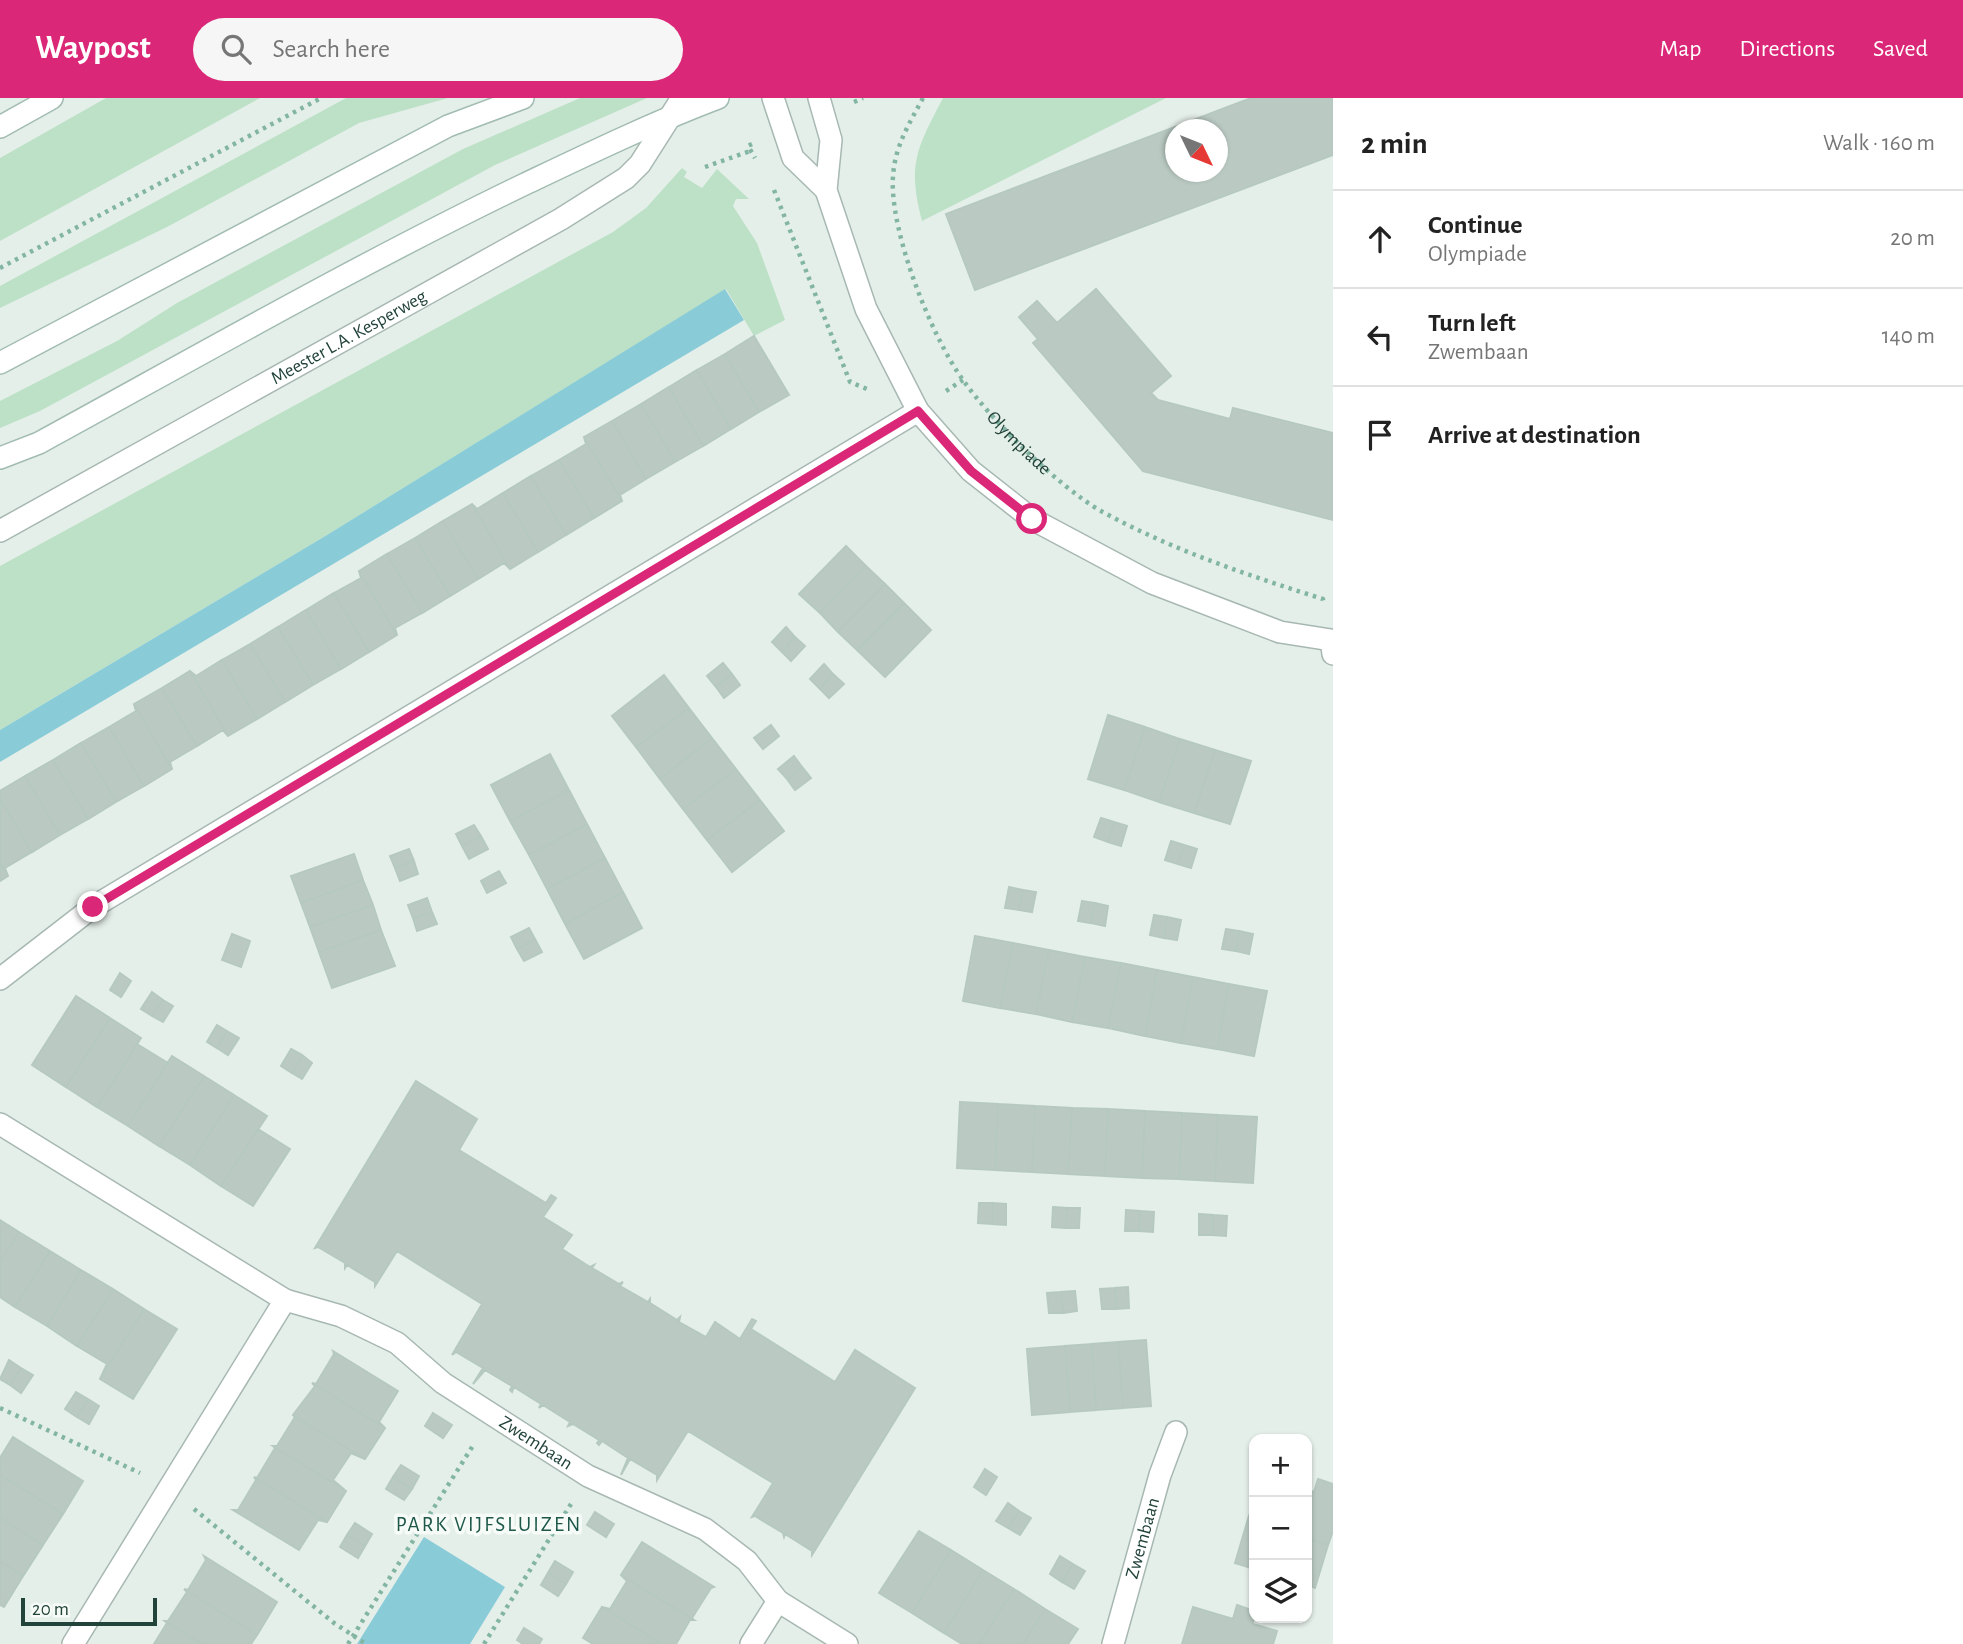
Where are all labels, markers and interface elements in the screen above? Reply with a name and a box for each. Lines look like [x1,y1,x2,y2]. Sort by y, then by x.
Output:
search box [193,18,683,81]
icon: search [217,30,255,68]
text: Waypost [35,32,151,65]
text: Search here [273,36,390,62]
text: Map [1659,37,1701,61]
text: Directions [1739,37,1835,61]
text: Saved [1873,37,1928,61]
north arrow [1165,119,1228,182]
text: 2 min [1361,129,1428,159]
text: Walk · 160 m [1823,132,1935,155]
text: Continue [1428,212,1523,238]
icon: ahead [1361,220,1399,258]
text: 20 m [1890,227,1935,250]
text: Olympiade [1428,243,1527,266]
street label: Meester L.A. Kesperweg [268,286,430,388]
text: Turn left [1428,310,1516,336]
icon: left [1361,318,1399,356]
text: 140 m [1882,325,1935,348]
text: Zwembaan [1428,341,1529,364]
street label: Olympiade [983,407,1055,478]
icon: arrive [1361,416,1399,454]
text: Arrive at destination [1428,422,1641,448]
route start [1016,503,1047,534]
route end [77,891,108,922]
street label: Zwembaan [496,1412,576,1473]
map controls [1249,1434,1312,1623]
button: + [1249,1434,1312,1497]
street label: Zwembaan [1122,1495,1163,1581]
button: − [1249,1497,1312,1560]
district label: PARK VIJFSLUIZEN [396,1514,582,1535]
button: layers [1249,1560,1312,1623]
scale bar [21,1595,158,1627]
text: 20 m [32,1600,69,1619]

